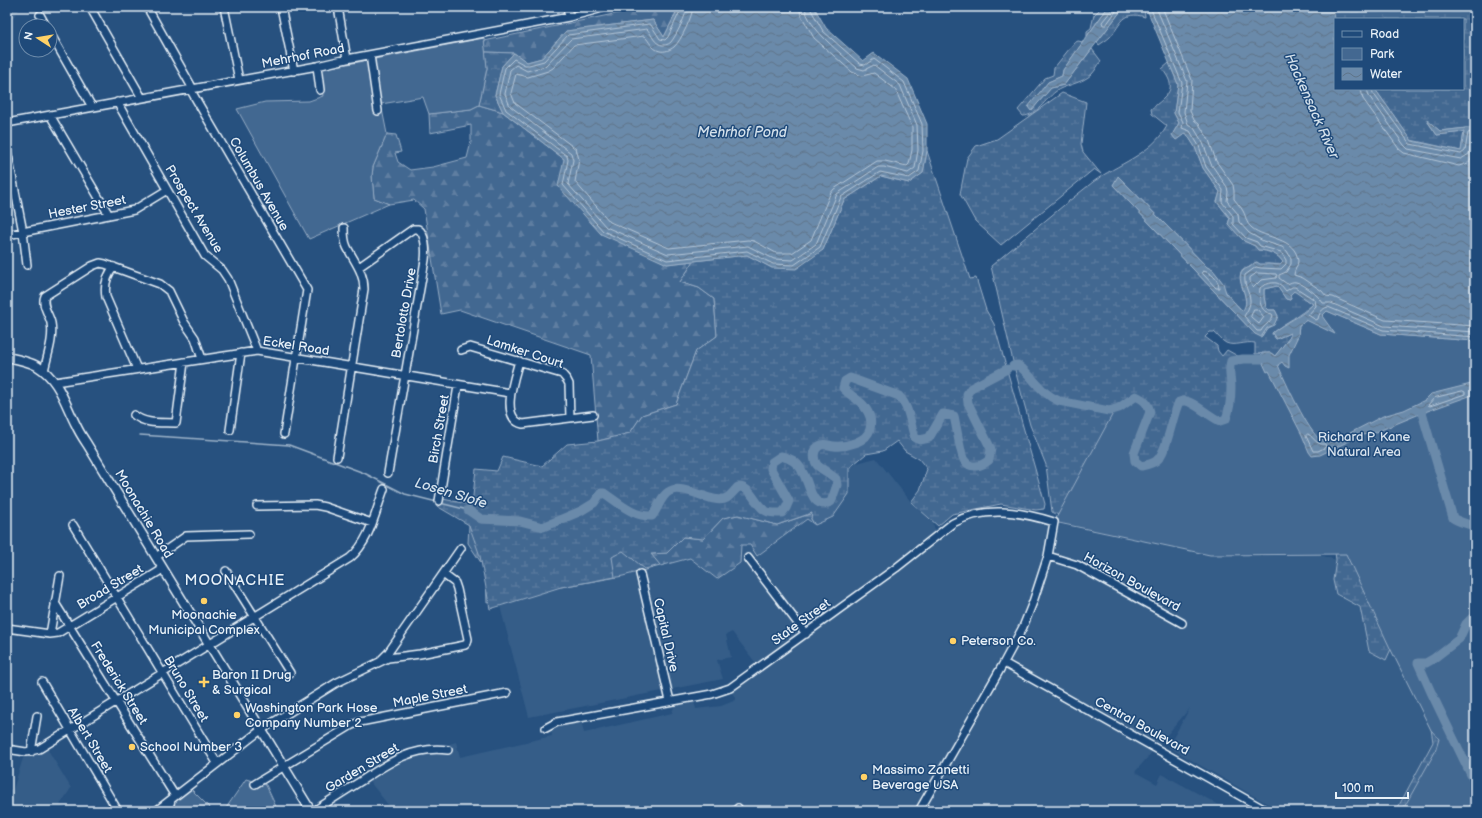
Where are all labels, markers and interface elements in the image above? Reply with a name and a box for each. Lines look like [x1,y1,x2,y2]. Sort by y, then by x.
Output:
north arrow [18,18,58,58]
legend [1334,18,1464,90]
text: Road [1370,27,1399,42]
text: N [21,31,36,41]
street label: Mehrhof Road [260,40,346,72]
text: Park [1370,47,1394,62]
water label: Hackensack River [1281,51,1343,162]
text: Water [1370,67,1402,82]
water label: Mehrhof Pond [697,124,788,141]
street label: Columbus Avenue [226,134,292,234]
street label: Prospect Avenue [161,162,227,256]
street label: Hester Street [47,192,127,222]
street label: Bertolotto Drive [388,266,420,359]
street label: Lamker Court [485,332,565,372]
street label: Eckel Road [262,333,330,359]
street label: Birch Street [425,393,453,465]
park label: Richard P. Kane Natural Area [1318,429,1411,460]
street label: Moonachie Road [111,467,177,561]
water label: Losen Slofe [413,474,489,512]
street label: Horizon Boulevard [1081,549,1183,615]
street label: Broad Street [74,561,146,613]
district label: MOONACHIE [185,571,285,590]
street label: State Street [768,595,834,649]
marker: Moonachie Municipal Complex [199,596,209,606]
street label: Capital Drive [650,597,682,674]
place label: Moonachie Municipal Complex [148,607,260,638]
place label: Peterson Co. [961,633,1036,649]
marker: Peterson Co. [948,636,958,646]
street label: Frederick Street [87,638,151,728]
street label: Bruno Street [160,653,212,725]
place label: Baron II Drug & Surgical [212,667,291,698]
marker: Baron II Drug & Surgical [199,677,209,687]
street label: Maple Street [391,681,469,711]
street label: Central Boulevard [1092,693,1192,759]
place label: Washington Park Hose Company Number 2 [245,700,378,731]
street label: Albert Street [64,704,116,776]
marker: Washington Park Hose Company Number 2 [232,710,242,720]
place label: School Number 3 [140,739,242,755]
street label: Garden Street [322,740,402,796]
marker: School Number 3 [127,742,137,752]
place label: Massimo Zanetti Beverage USA [872,762,970,793]
marker: Massimo Zanetti Beverage USA [859,772,869,782]
scale bar [1336,774,1408,800]
text: 100 m [1342,781,1374,796]

